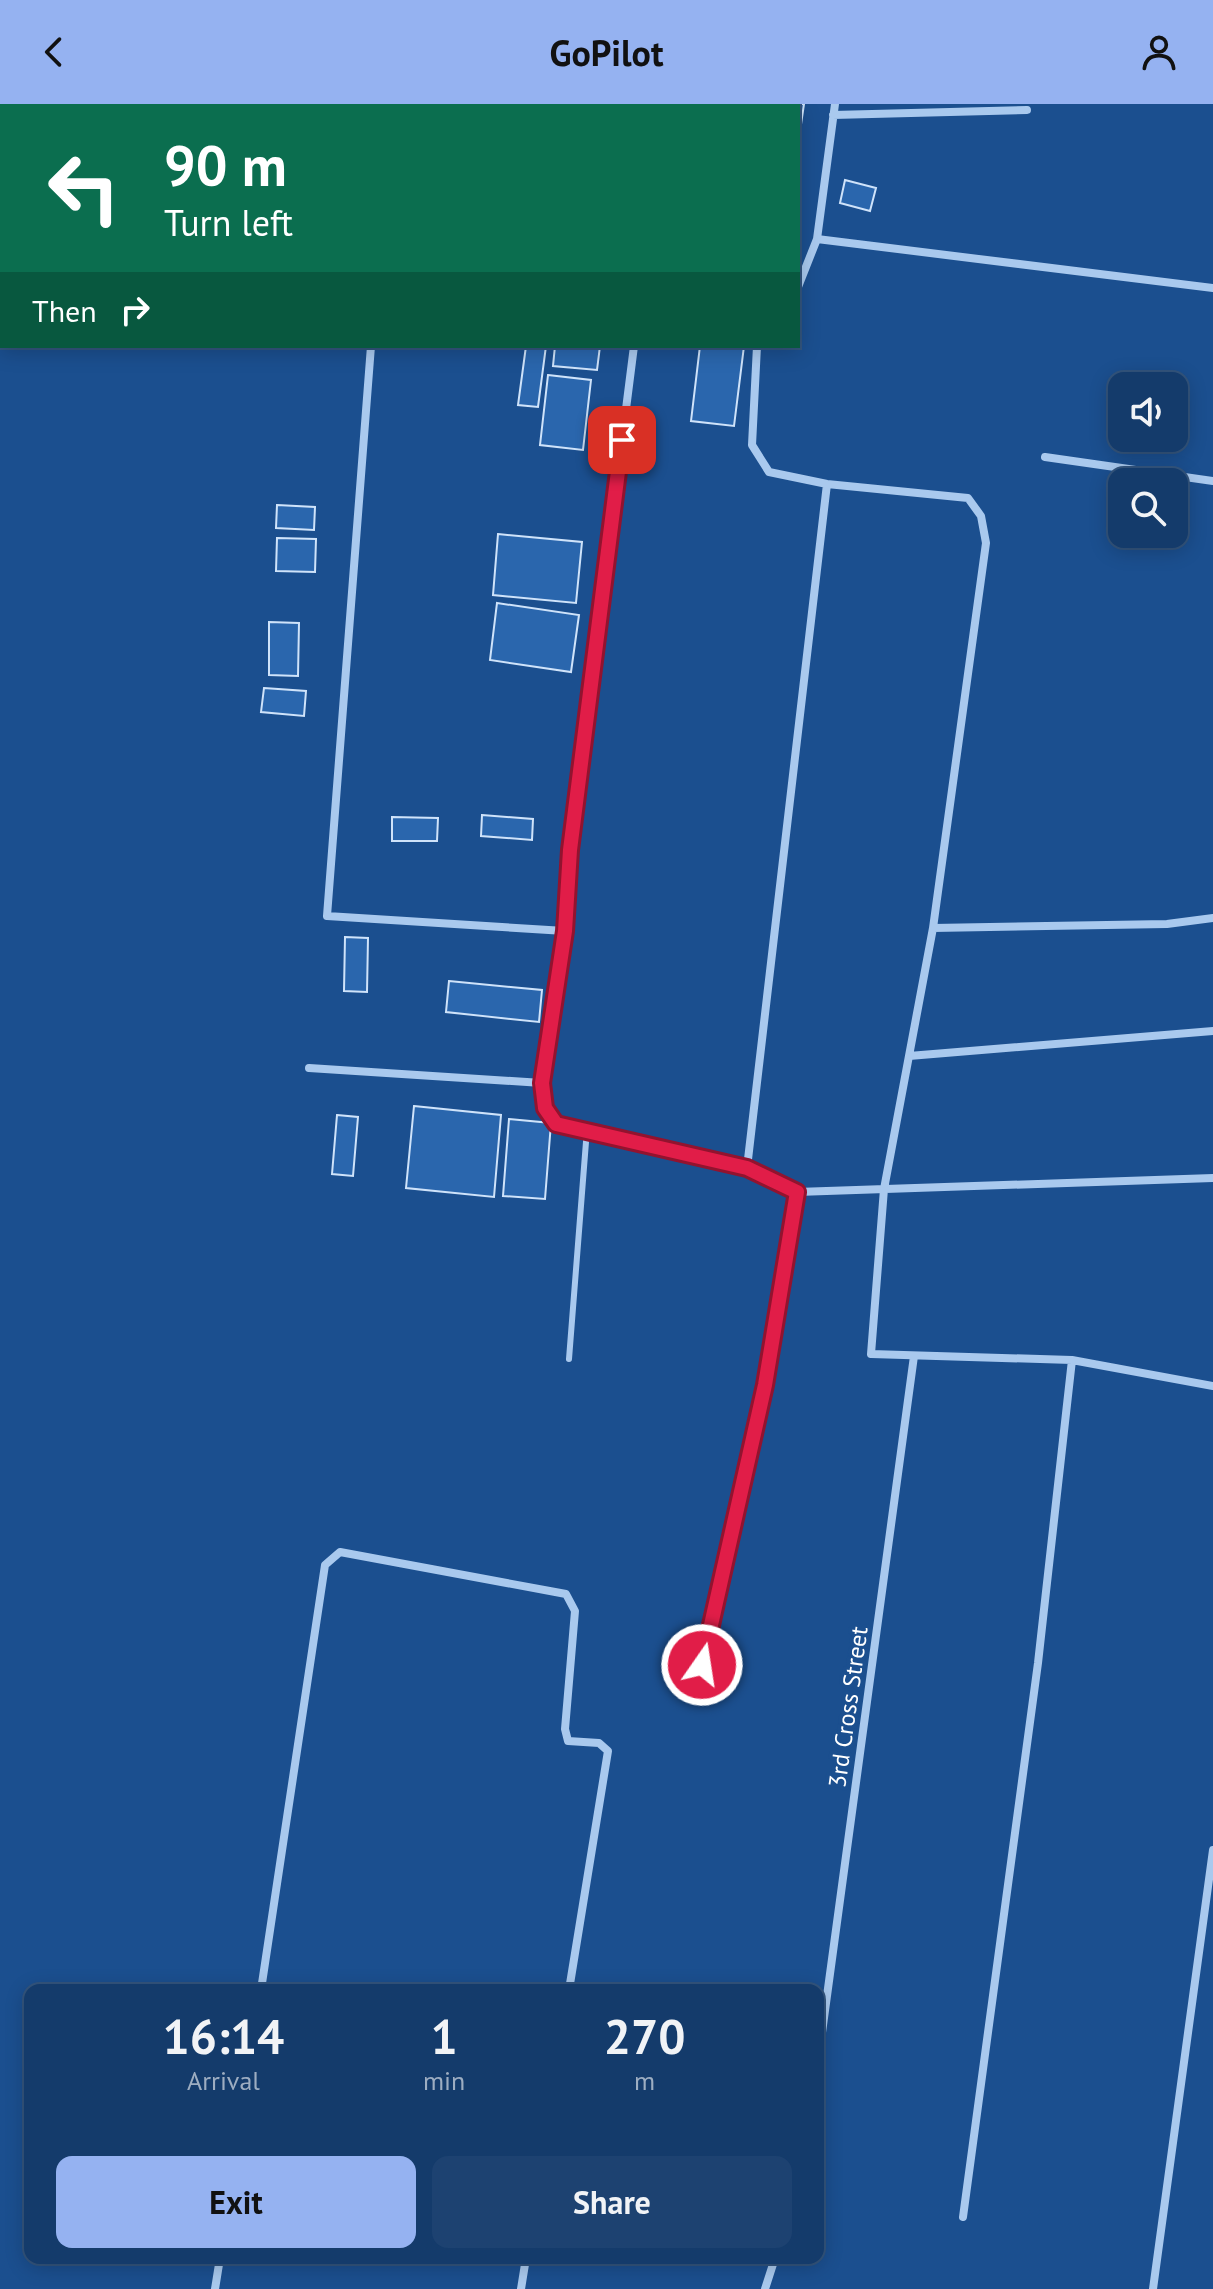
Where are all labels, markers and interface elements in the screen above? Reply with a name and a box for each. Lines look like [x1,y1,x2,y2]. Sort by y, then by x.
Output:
text: GoPilot [549,29,664,76]
icon: back [32,30,76,74]
icon: person [1137,30,1181,74]
text: 90 m [164,129,287,201]
icon: left [32,136,136,240]
text: Turn left [164,199,293,246]
icon: right [113,288,157,332]
text: Then [32,291,97,330]
map controls [1108,372,1188,548]
button: sound [1108,372,1188,452]
pin [588,406,656,474]
icon: arrive [600,418,644,462]
button: search [1108,468,1188,548]
position arrow [660,1623,744,1707]
street label: 3rd Cross Street [821,1624,875,1790]
text: 16:14 [163,2005,284,2067]
text: 1 [430,2005,458,2067]
text: 270 [604,2005,685,2067]
text: Arrival [187,2064,260,2097]
text: min [423,2064,465,2097]
text: m [634,2064,655,2097]
button: Exit [56,2156,416,2248]
button: Share [432,2156,792,2248]

